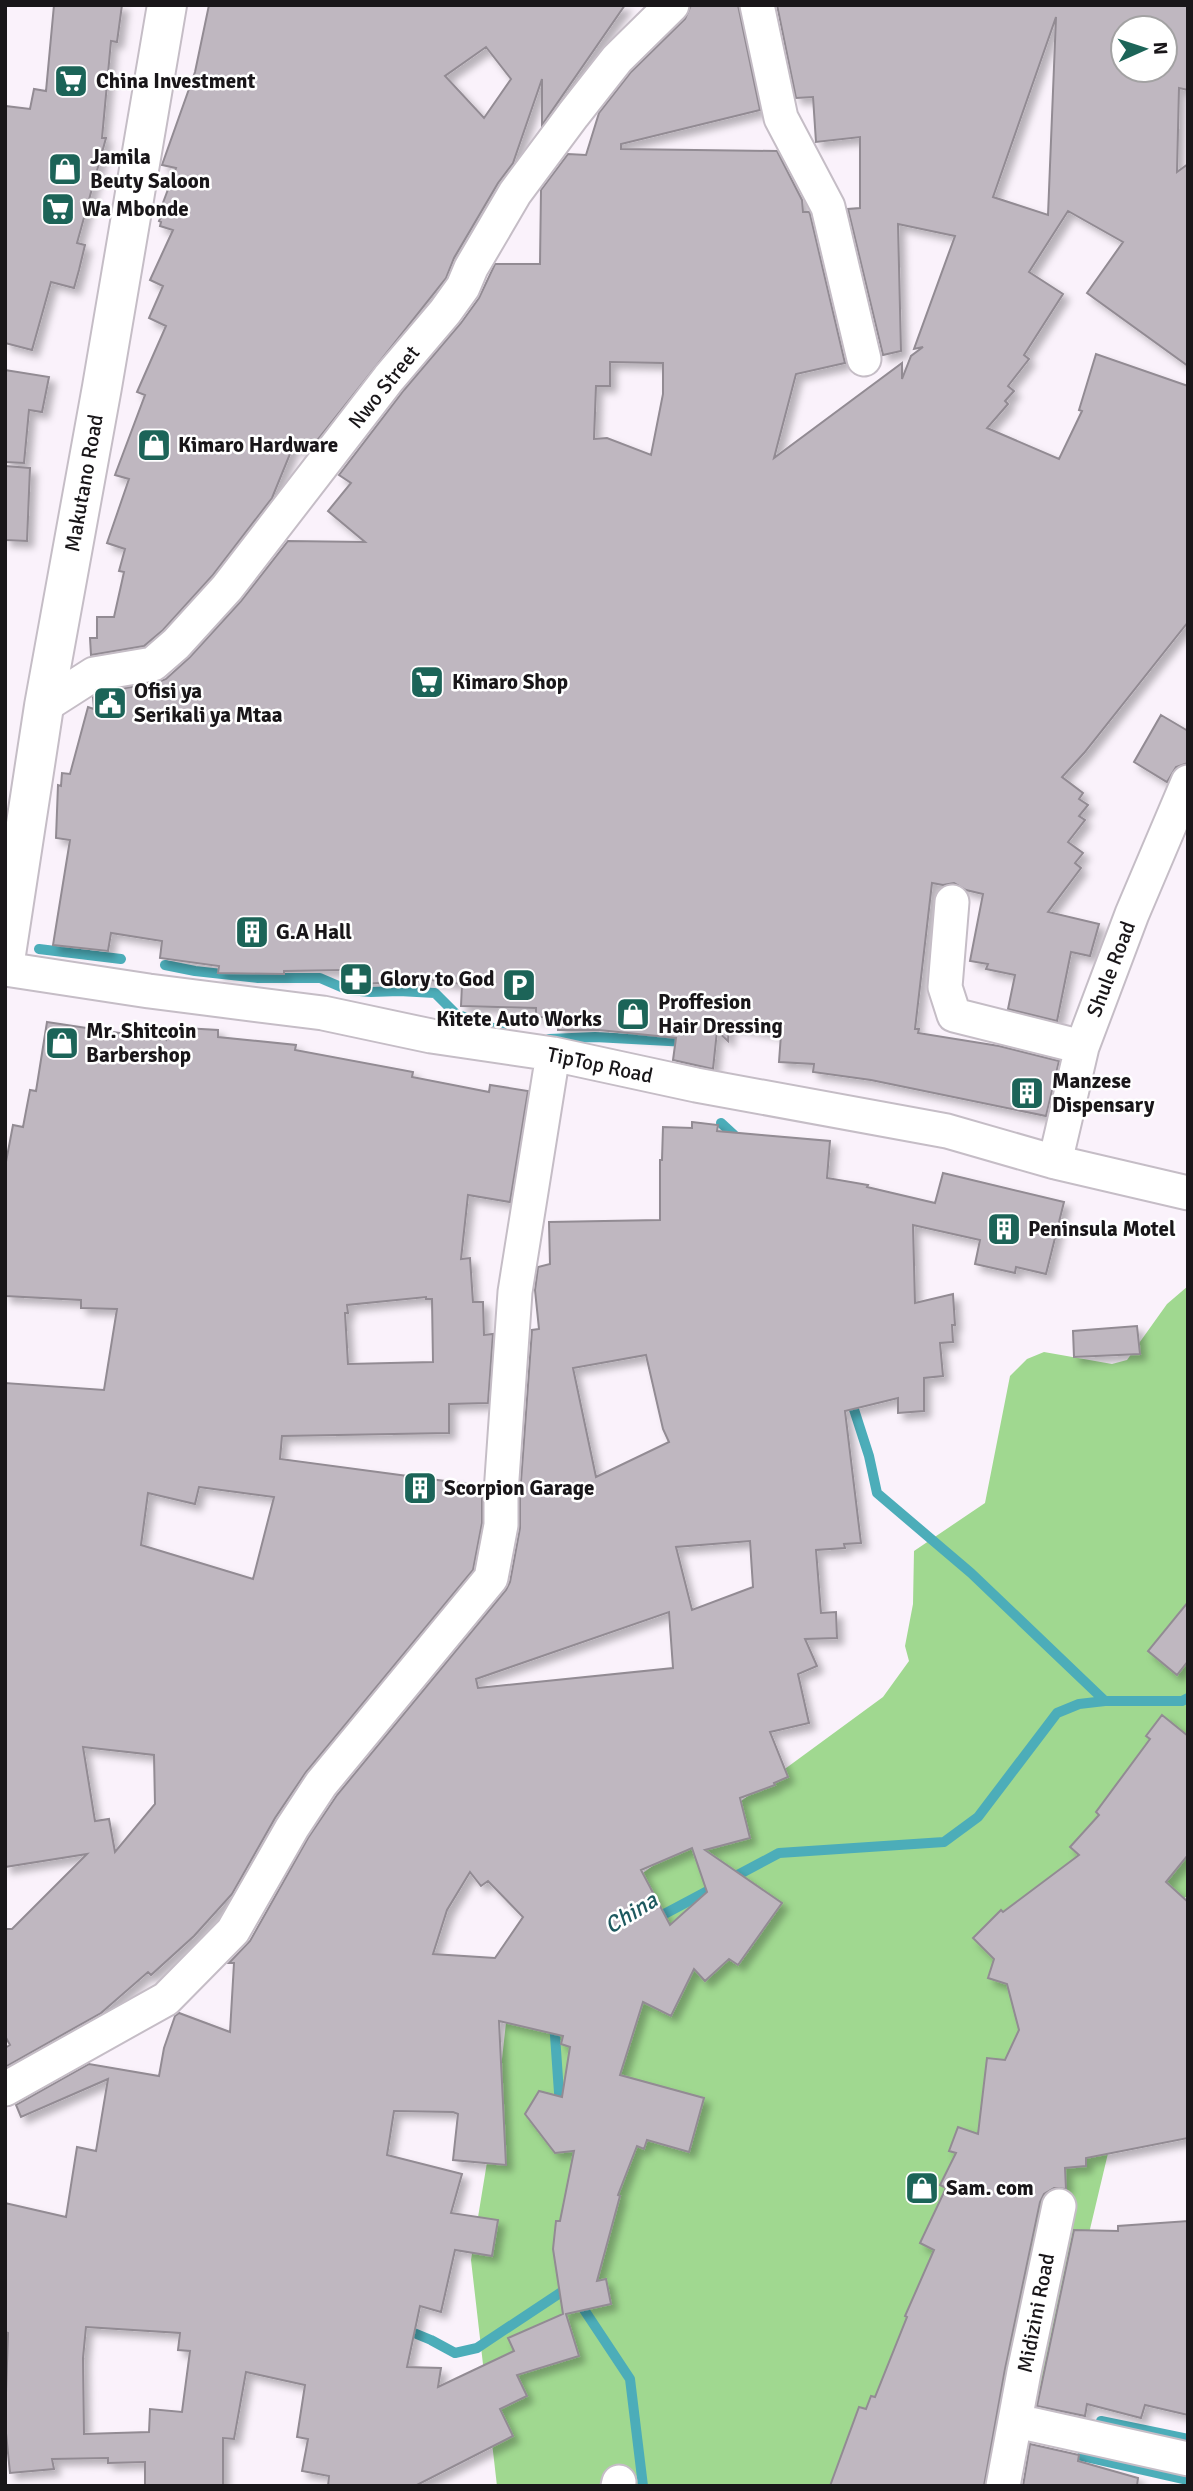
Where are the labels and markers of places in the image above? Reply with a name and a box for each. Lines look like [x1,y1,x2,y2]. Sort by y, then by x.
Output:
supermarket icon: China Investment [52,62,90,100]
place label: China Investment [96,68,256,94]
place label: Jamila Beuty Saloon [90,144,210,194]
shop icon: Jamila Beuty Saloon [46,150,84,188]
supermarket icon: Wa Mbonde [39,190,77,228]
place label: Wa Mbonde [82,196,189,222]
shop icon: Kimaro Hardware [135,426,173,464]
place label: Kimaro Hardware [178,432,338,458]
supermarket icon: Kimaro Shop [408,663,446,701]
place label: Kimaro Shop [452,669,568,695]
place label: Ofisi ya Serikali ya Mtaa [134,678,283,728]
public building icon: Ofisi ya Serikali ya Mtaa [91,684,129,722]
building icon: G.A Hall [233,913,271,951]
place label: G.A Hall [276,919,352,945]
pharmacy icon: Glory to God [337,960,375,998]
place label: Glory to God [380,966,494,992]
parking icon: Kitete Auto Works [500,966,538,1004]
place label: Proffesion Hair Dressing [658,989,783,1039]
shop icon: Proffesion Hair Dressing [614,995,652,1033]
place label: Kitete Auto Works [436,1006,602,1032]
place label: Mr. Shitcoin Barbershop [86,1018,197,1068]
shop icon: Mr. Shitcoin Barbershop [43,1024,81,1062]
place label: Manzese Dispensary [1052,1068,1155,1118]
building icon: Manzese Dispensary [1008,1074,1046,1112]
building icon: Peninsula Motel [985,1210,1023,1248]
place label: Peninsula Motel [1028,1216,1176,1242]
building icon: Scorpion Garage [401,1469,439,1507]
place label: Scorpion Garage [444,1475,594,1501]
shop icon: Sam. com [903,2169,941,2207]
place label: Sam. com [946,2175,1034,2201]

